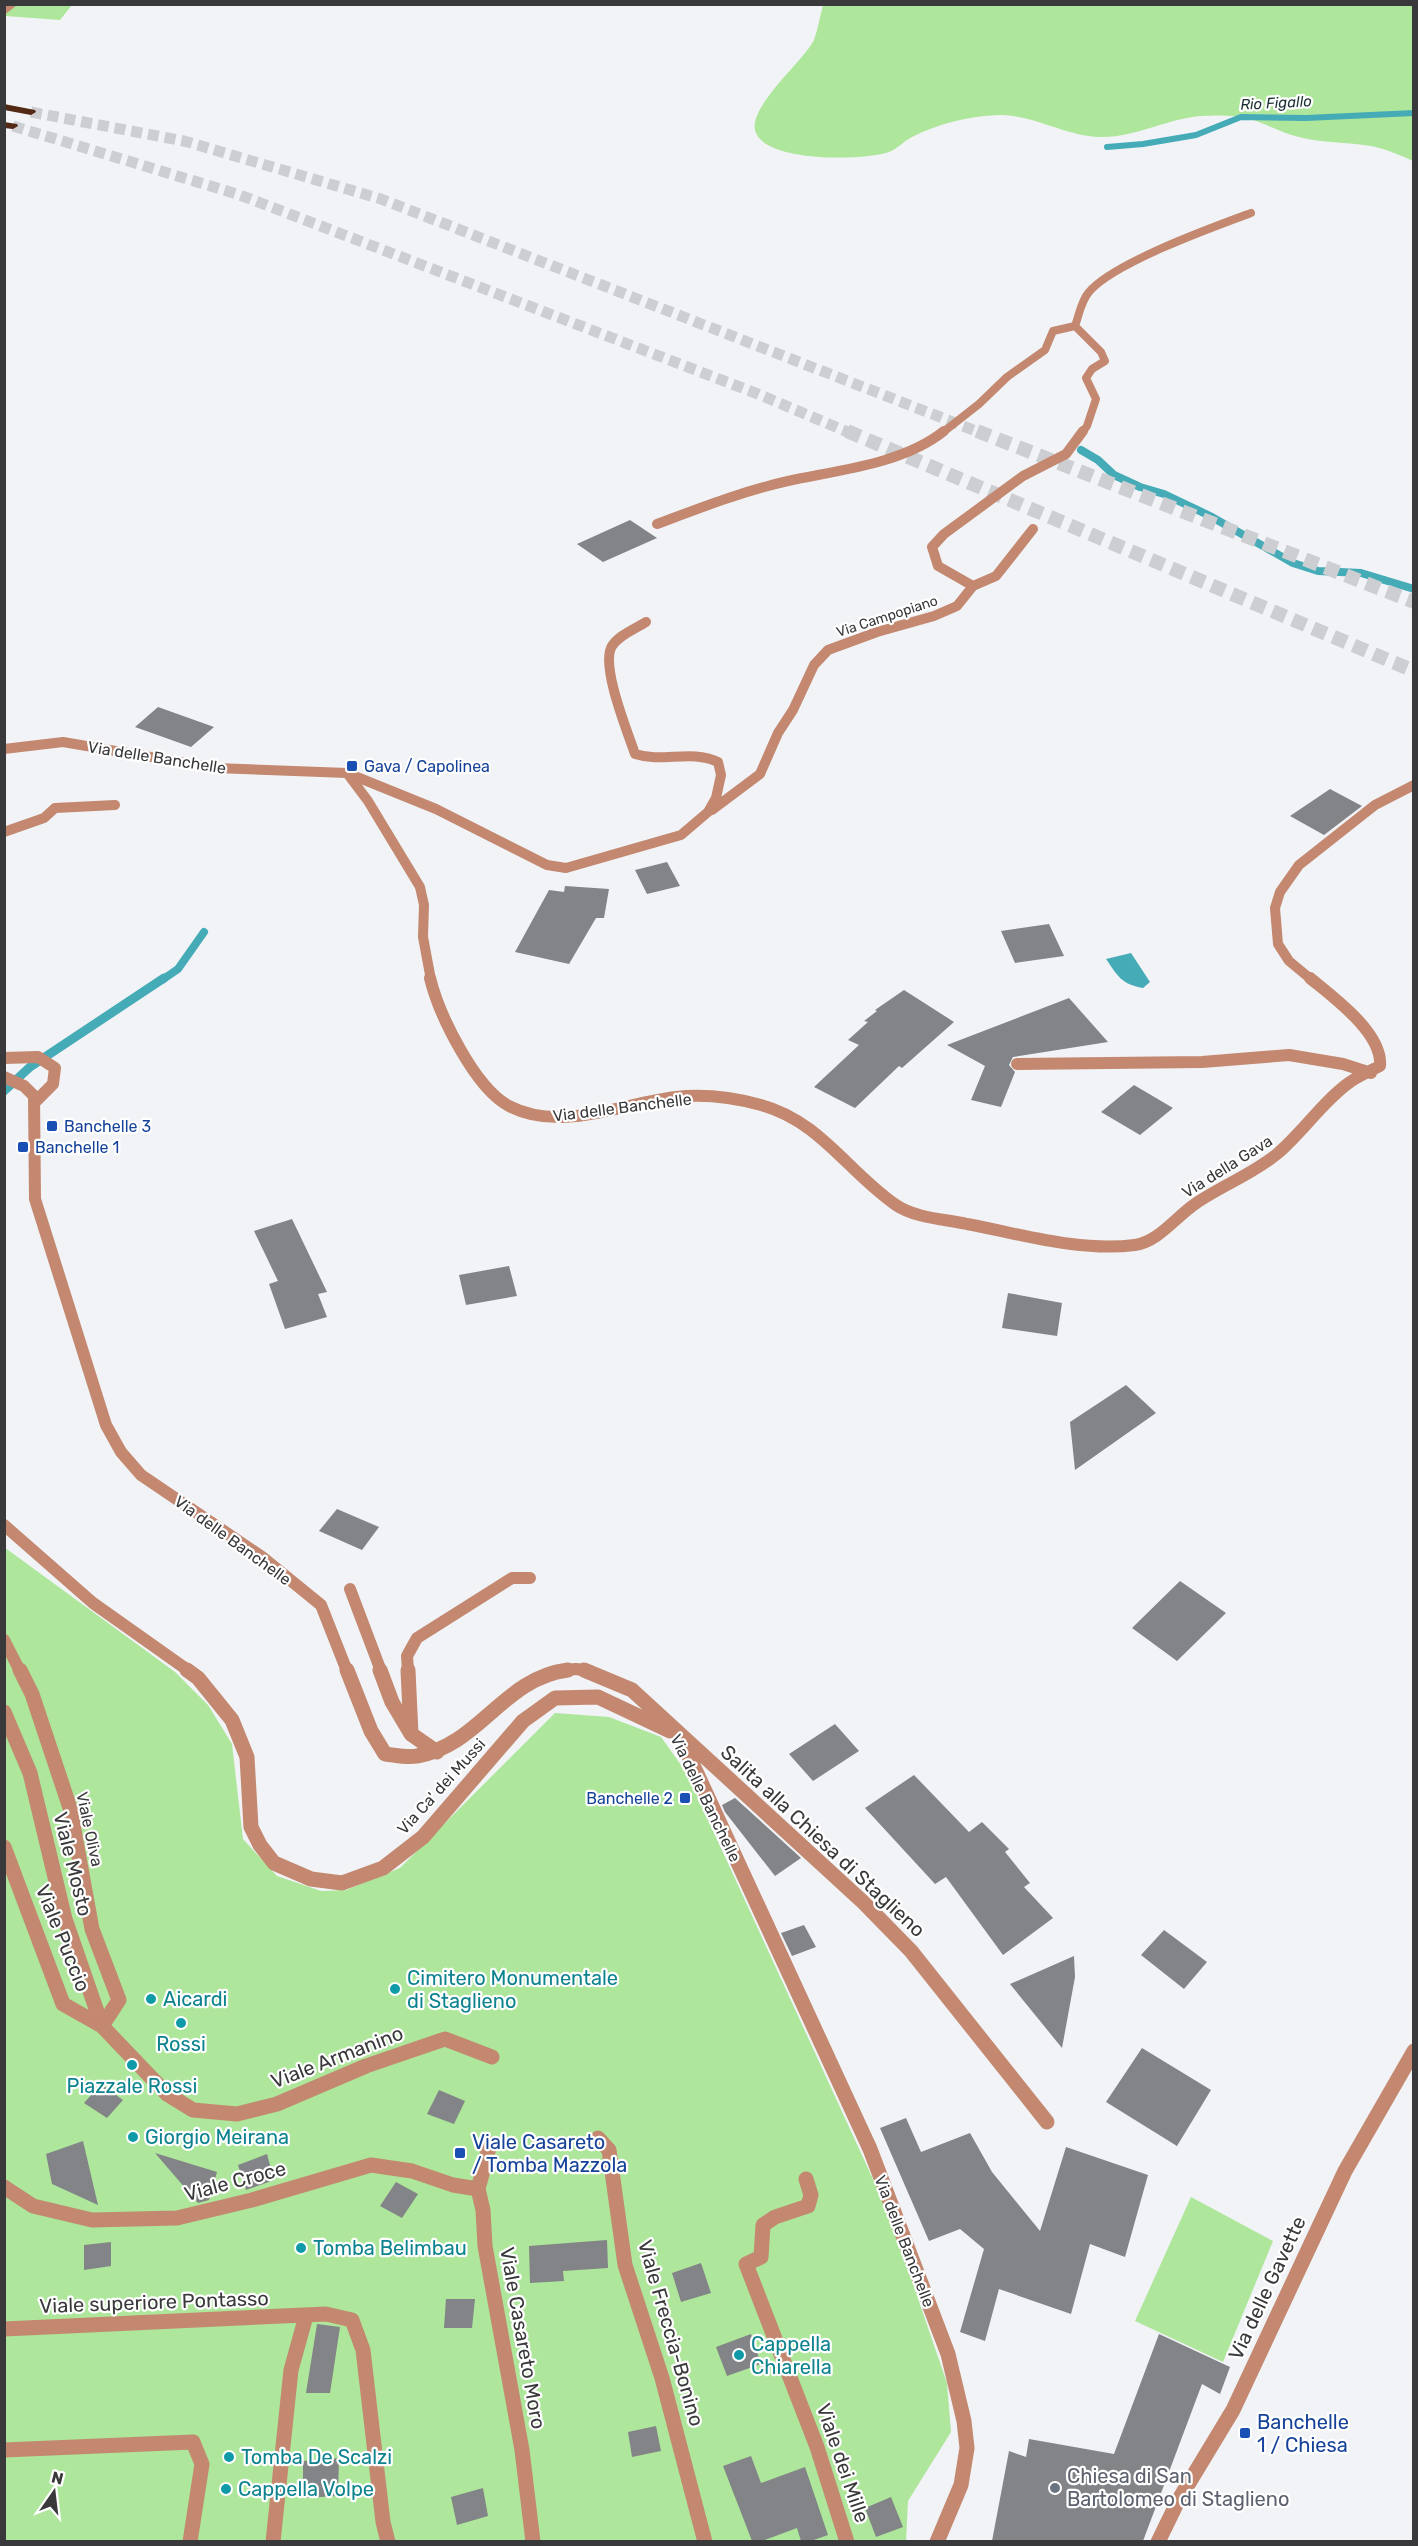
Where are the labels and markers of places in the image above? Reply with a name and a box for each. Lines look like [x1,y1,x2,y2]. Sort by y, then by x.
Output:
place label: Gava / Capolinea [364,757,490,776]
marker: Gava / Capolinea [345,759,359,773]
place label: Banchelle 3 [64,1117,151,1136]
marker: Banchelle 3 [45,1119,59,1133]
place label: Banchelle 1 [35,1138,119,1157]
marker: Banchelle 1 [16,1140,30,1154]
place label: Banchelle 2 [586,1789,673,1808]
marker: Banchelle 2 [678,1791,692,1805]
place label: Cimitero Monumentale di Staglieno [407,1966,618,2013]
marker: Cimitero Monumentale di Staglieno [388,1982,402,1996]
place label: Aicardi [163,1987,227,2011]
marker: Aicardi [144,1992,158,2006]
marker: Rossi [174,2016,188,2030]
place label: Rossi [156,2032,206,2056]
marker: Piazzale Rossi [125,2058,139,2072]
place label: Piazzale Rossi [67,2074,197,2098]
place label: Giorgio Meirana [145,2125,289,2149]
marker: Giorgio Meirana [126,2130,140,2144]
place label: Viale Casareto / Tomba Mazzola [472,2130,627,2177]
marker: Viale Casareto / Tomba Mazzola [453,2146,467,2160]
place label: Tomba Belimbau [313,2236,467,2260]
marker: Tomba Belimbau [294,2241,308,2255]
place label: Cappella Chiarella [751,2332,832,2379]
marker: Cappella Chiarella [732,2348,746,2362]
place label: Banchelle 1 / Chiesa [1257,2410,1349,2457]
marker: Banchelle 1 / Chiesa [1238,2426,1252,2440]
place label: Tomba De Scalzi [241,2445,392,2469]
marker: Tomba De Scalzi [222,2450,236,2464]
place label: Chiesa di San Bartolomeo di Staglieno [1067,2464,1289,2511]
place label: Cappella Volpe [238,2477,374,2501]
marker: Chiesa di San Bartolomeo di Staglieno [1048,2481,1062,2495]
marker: Cappella Volpe [219,2482,233,2496]

